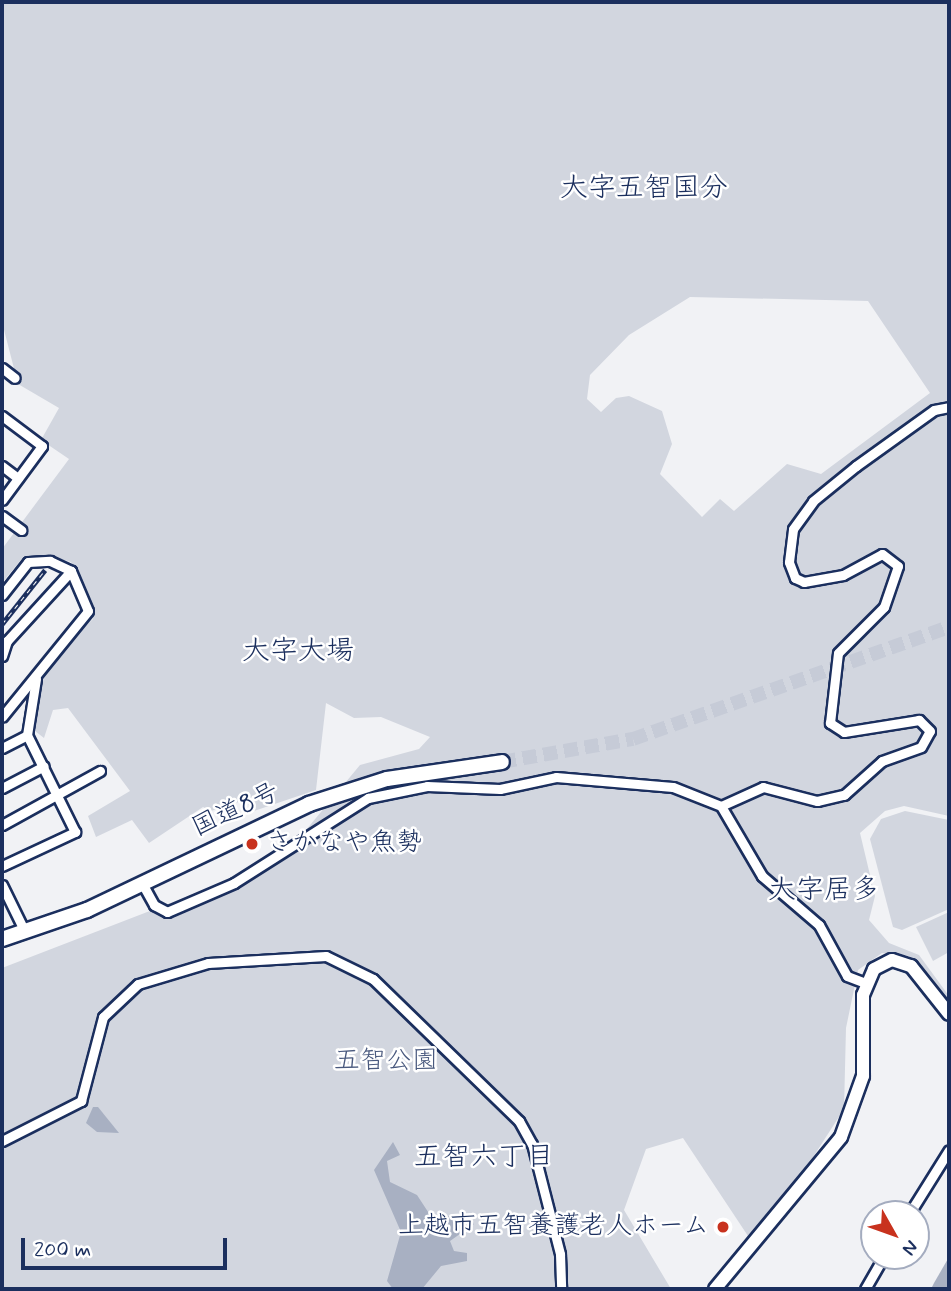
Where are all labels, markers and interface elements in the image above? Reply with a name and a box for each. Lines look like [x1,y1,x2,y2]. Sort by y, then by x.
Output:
district label: 大字五智国分 [560,172,728,206]
district label: 大字大場 [242,635,354,669]
street label: 国道8号 [187,777,285,845]
place label: さかなや魚勢 [266,828,422,860]
marker: さかなや魚勢 [244,836,260,852]
district label: 大字居多 [768,874,880,908]
park label: 五智公園 [334,1046,438,1078]
district label: 五智六丁目 [414,1141,554,1175]
north arrow [860,1200,930,1270]
place label: 上越市五智養護老人ホーム [397,1211,709,1243]
marker: 上越市五智養護老人ホーム [715,1219,731,1235]
scale bar [24,1224,231,1268]
text: N [896,1235,924,1260]
text: 200 m [34,1236,91,1264]

